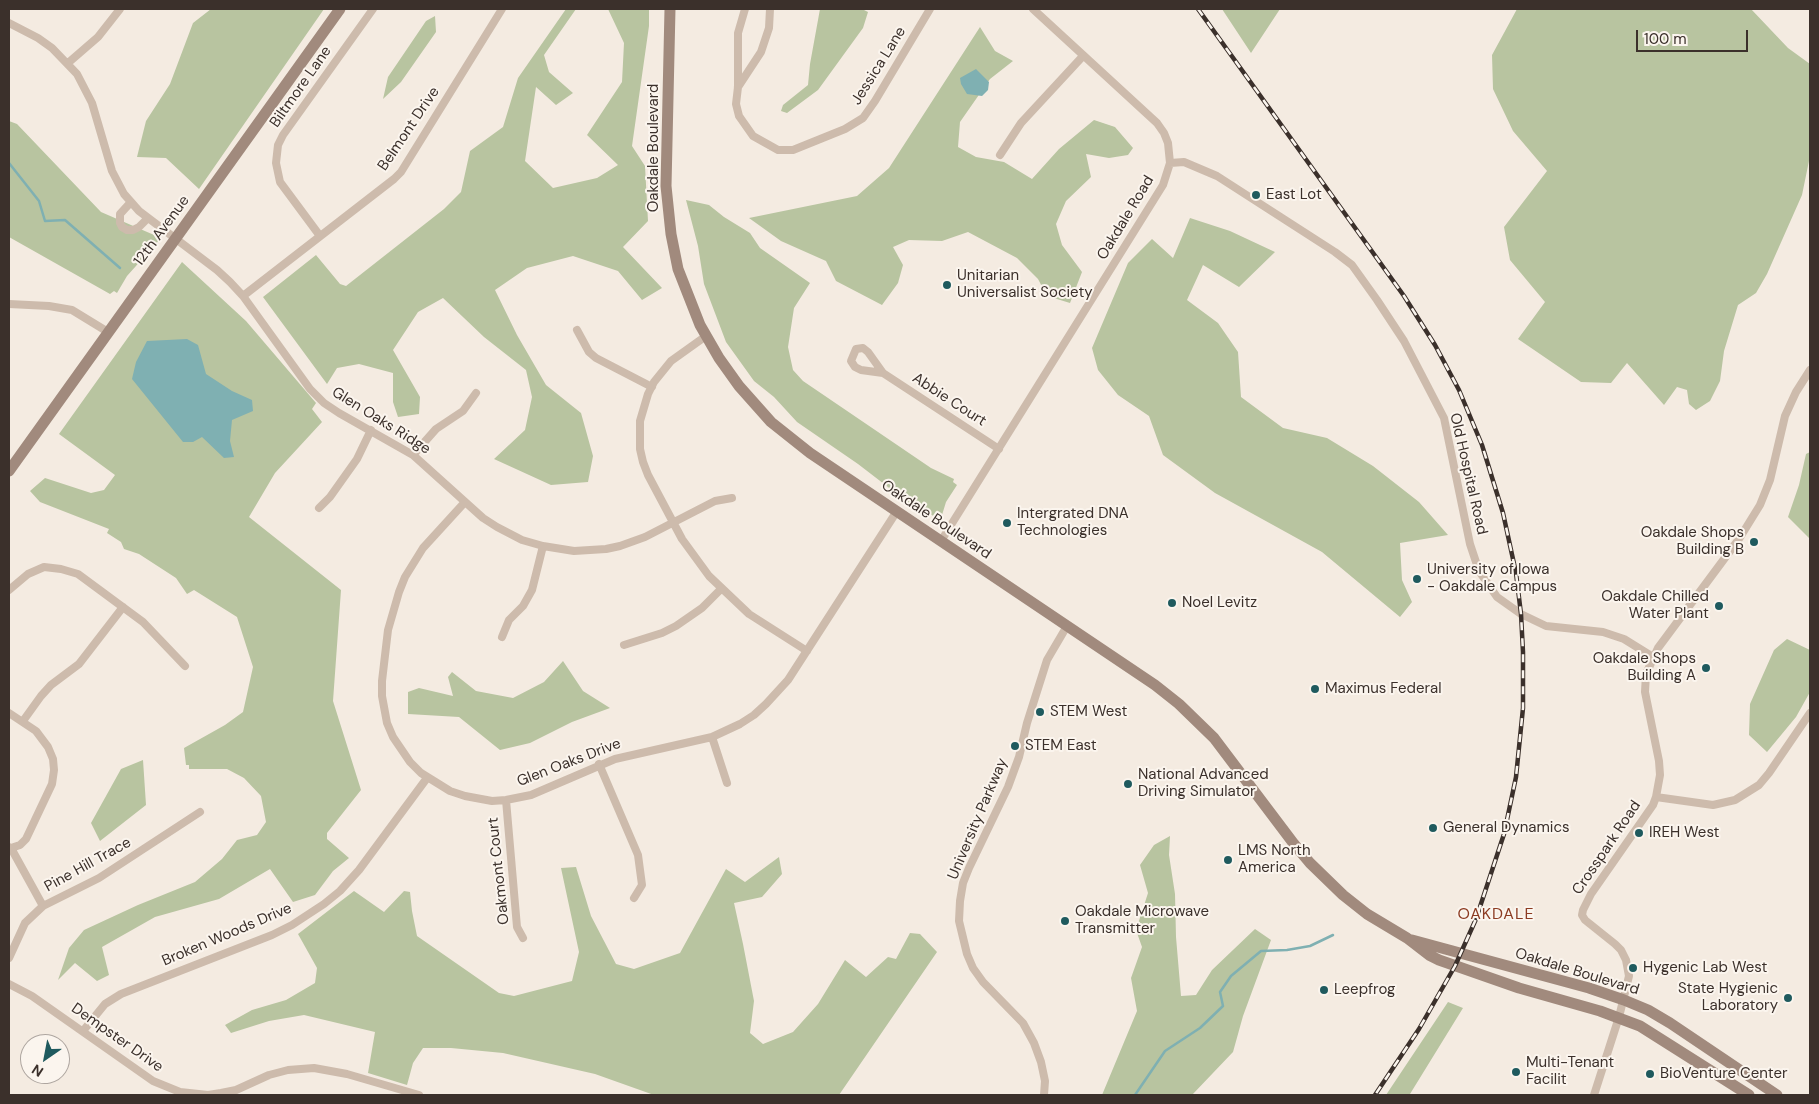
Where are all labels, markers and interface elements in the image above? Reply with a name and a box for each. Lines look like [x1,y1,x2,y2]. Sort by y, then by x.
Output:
scale bar [1639,20,1752,52]
street label: Jessica Lane [848,24,910,108]
text: 100 m [1644,29,1687,49]
street label: Biltmore Lane [266,43,336,131]
street label: Belmont Drive [374,84,444,174]
street label: Oakdale Boulevard [645,84,663,212]
street label: Oakdale Road [1094,173,1158,263]
place label: East Lot [1266,186,1322,204]
marker: East Lot [1250,189,1262,201]
street label: 12th Avenue [130,192,194,270]
place label: Unitarian Universalist Society [957,267,1093,302]
marker: Unitarian Universalist Society [941,279,953,291]
street label: Abbie Court [909,369,989,431]
street label: Glen Oaks Ridge [328,383,434,459]
street label: Old Hospital Road [1445,411,1491,537]
street label: Oakdale Boulevard [878,477,994,563]
place label: Intergrated DNA Technologies [1017,505,1129,540]
marker: Intergrated DNA Technologies [1001,517,1013,529]
place label: Oakdale Shops Building B [1641,524,1744,559]
marker: Oakdale Shops Building B [1748,536,1760,548]
place label: University of Iowa - Oakdale Campus [1427,561,1557,596]
marker: University of Iowa - Oakdale Campus [1411,573,1423,585]
place label: Oakdale Chilled Water Plant [1601,588,1709,623]
place label: Noel Levitz [1182,594,1257,612]
marker: Noel Levitz [1166,597,1178,609]
marker: Oakdale Chilled Water Plant [1713,600,1725,612]
place label: Oakdale Shops Building A [1593,650,1696,685]
marker: Oakdale Shops Building A [1700,662,1712,674]
place label: Maximus Federal [1325,680,1442,698]
marker: Maximus Federal [1309,683,1321,695]
place label: STEM West [1050,703,1127,721]
marker: STEM West [1034,706,1046,718]
street label: Glen Oaks Drive [515,735,623,791]
place label: STEM East [1025,737,1097,755]
marker: STEM East [1009,740,1021,752]
street label: University Parkway [944,756,1012,882]
place label: National Advanced Driving Simulator [1138,766,1269,801]
marker: National Advanced Driving Simulator [1122,778,1134,790]
street label: Crosspark Road [1569,798,1645,898]
street label: Oakmont Court [484,816,514,926]
place label: General Dynamics [1443,819,1570,837]
marker: General Dynamics [1427,822,1439,834]
place label: IREH West [1649,824,1719,842]
marker: IREH West [1633,827,1645,839]
street label: Pine Hill Trace [42,834,134,896]
place label: LMS North America [1238,842,1311,877]
marker: LMS North America [1222,854,1234,866]
street label: Broken Woods Drive [159,899,295,971]
place label: Oakdale Microwave Transmitter [1075,903,1209,938]
district label: OAKDALE [1457,905,1535,925]
marker: Oakdale Microwave Transmitter [1059,915,1071,927]
street label: Oakdale Boulevard [1513,945,1641,999]
place label: Hygenic Lab West [1643,959,1767,977]
marker: Hygenic Lab West [1627,962,1639,974]
place label: State Hygienic Laboratory [1678,980,1778,1015]
place label: Leepfrog [1334,981,1395,999]
marker: Leepfrog [1318,984,1330,996]
marker: State Hygienic Laboratory [1782,992,1794,1004]
street label: Dempster Drive [68,1000,166,1076]
north arrow [20,1034,70,1084]
place label: Multi-Tenant Facilit [1526,1054,1614,1089]
text: N [28,1060,47,1081]
place label: BioVenture Center [1660,1065,1788,1083]
marker: Multi-Tenant Facilit [1510,1066,1522,1078]
marker: BioVenture Center [1644,1068,1656,1080]

